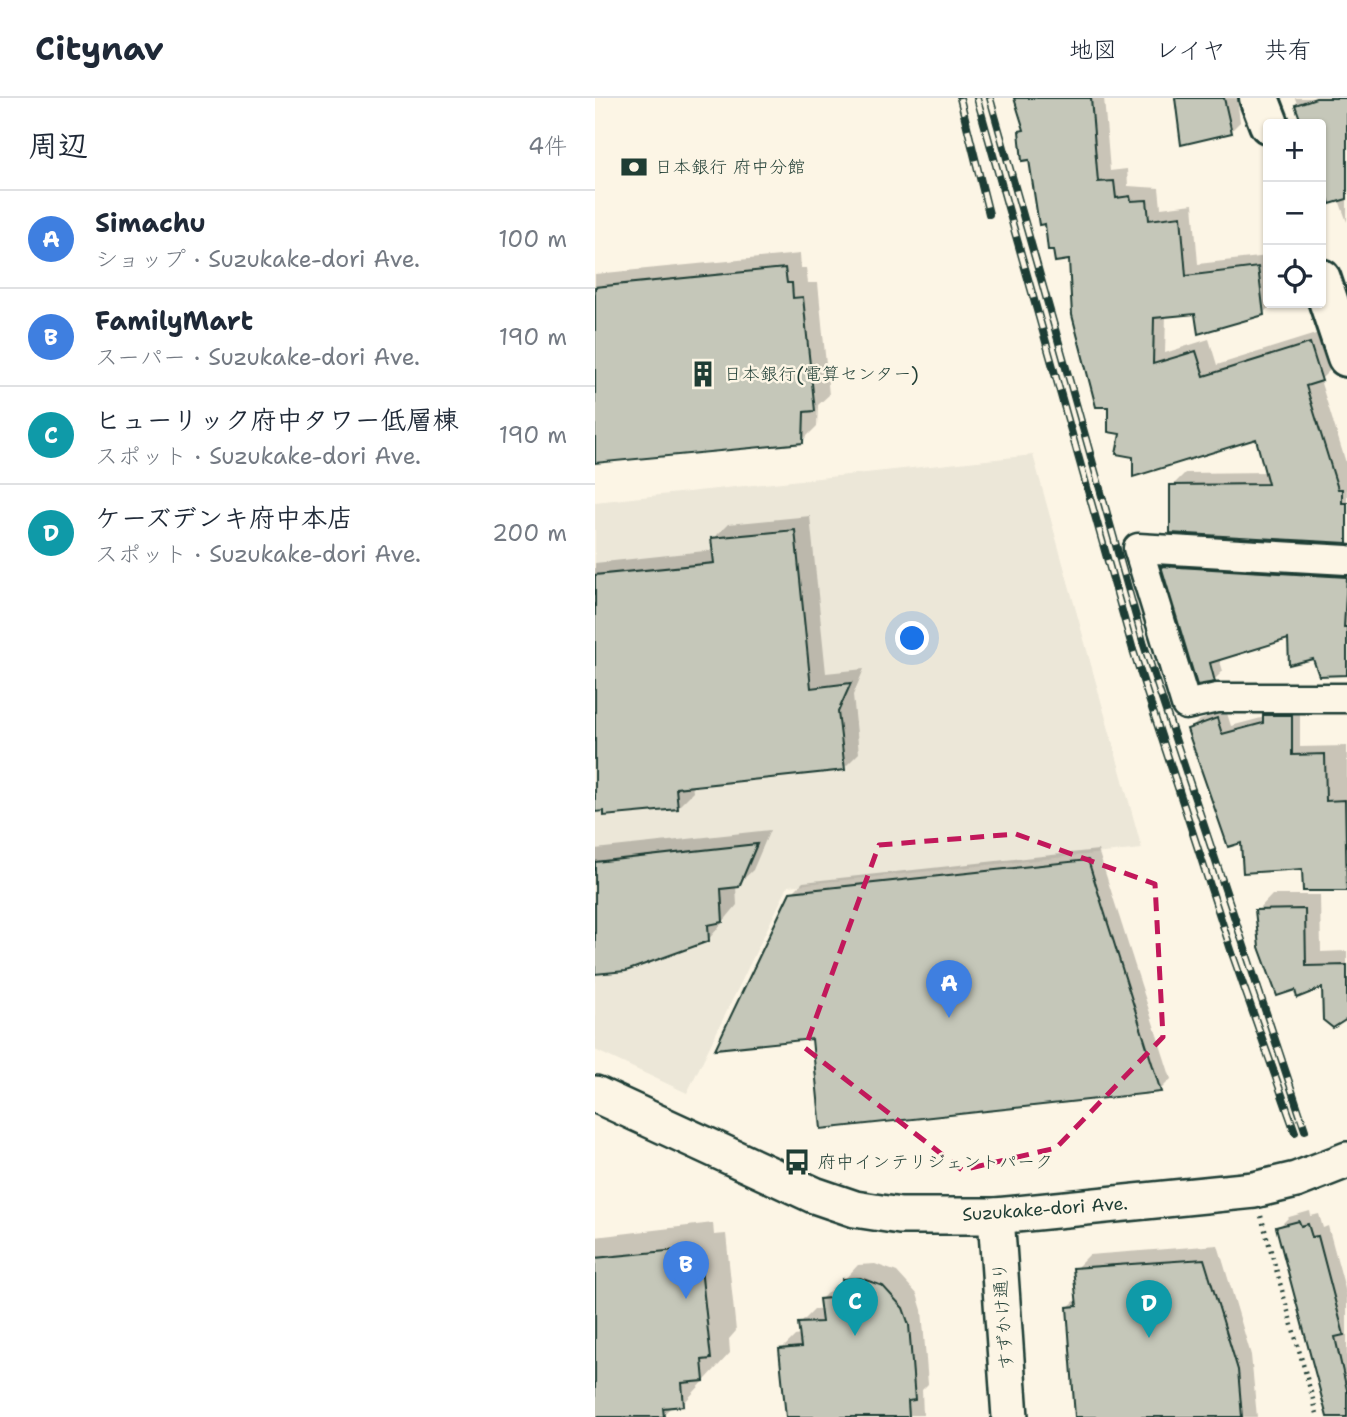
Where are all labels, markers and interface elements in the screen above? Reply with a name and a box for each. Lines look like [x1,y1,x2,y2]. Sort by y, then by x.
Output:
text: Citynav [35,26,164,71]
text: 地図 [1069,34,1117,66]
text: レイヤ [1155,34,1226,66]
text: 共有 [1264,34,1312,66]
map controls [1263,119,1326,308]
button: + [1263,119,1326,182]
text: 周辺 [28,125,88,166]
text: 4件 [528,131,567,161]
bank icon: 日本銀行 府中分館 [619,152,649,182]
place label: 日本銀行 府中分館 [655,155,805,179]
button: − [1263,182,1326,245]
text: Simachu [95,205,206,240]
text: A [42,224,60,254]
text: 100 m [498,224,567,254]
text: ショップ · Suzukake-dori Ave. [95,244,420,274]
button: locate [1263,245,1326,308]
text: FamilyMart [95,303,253,338]
text: B [44,322,58,352]
text: 190 m [499,322,567,352]
text: スーパー · Suzukake-dori Ave. [95,342,420,372]
building icon: 日本銀行(電算センター) [688,359,718,389]
place label: 日本銀行(電算センター) [724,362,919,386]
text: ヒューリック府中タワー低層棟 [95,402,458,437]
text: C [44,420,58,450]
text: 190 m [499,420,567,450]
text: スポット · Suzukake-dori Ave. [95,441,421,471]
text: ケーズデンキ府中本店 [95,500,353,535]
text: D [43,518,59,548]
text: 200 m [492,518,567,548]
text: スポット · Suzukake-dori Ave. [95,539,421,569]
your location [895,621,929,655]
pin: A [926,960,972,1018]
bus stop icon: 府中インテリジェントパーク [782,1147,812,1177]
place label: 府中インテリジェントパーク [818,1150,1053,1174]
street label: Suzukake-dori Ave. [961,1191,1129,1227]
pin: B [663,1241,709,1299]
street label: すずかけ通り [987,1261,1019,1371]
pin: C [832,1278,878,1336]
pin: D [1126,1280,1172,1338]

